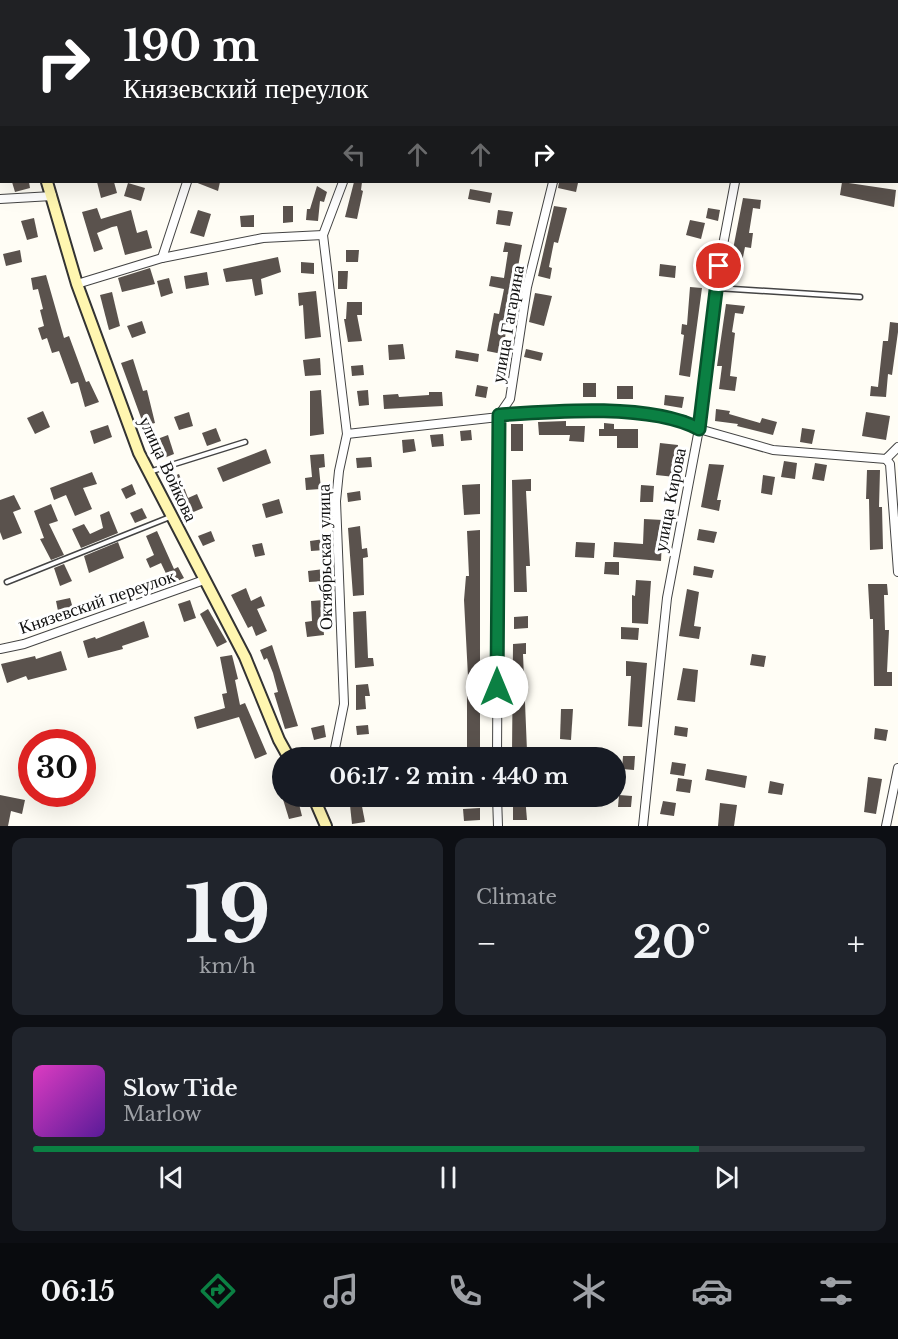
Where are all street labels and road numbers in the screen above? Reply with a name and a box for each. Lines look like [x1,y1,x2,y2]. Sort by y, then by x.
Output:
street label: улица Гагарина [487,263,529,385]
street label: улица Войкова [134,413,202,525]
street label: улица Кирова [649,446,691,554]
street label: Октябрьская улица [313,484,337,630]
street label: Князевский переулок [16,565,178,639]

